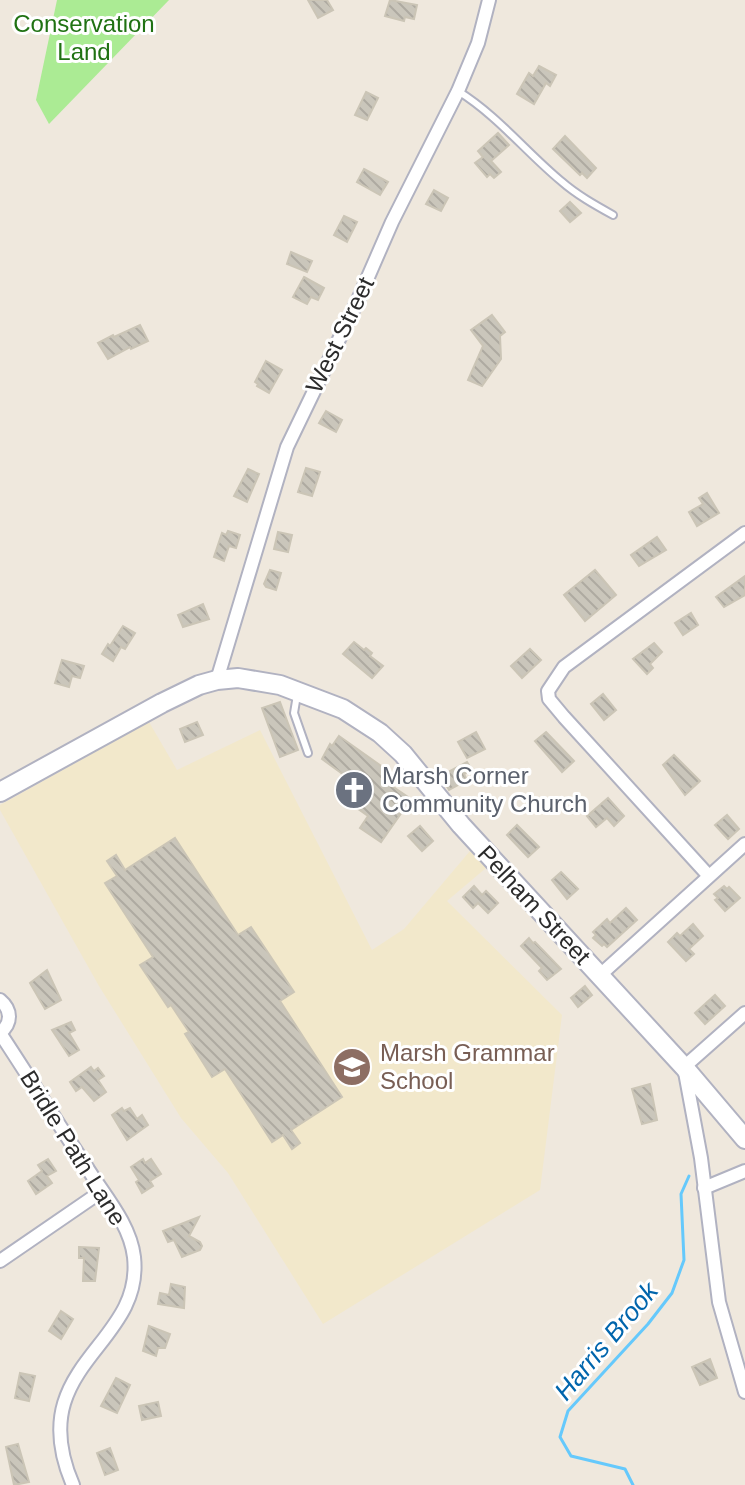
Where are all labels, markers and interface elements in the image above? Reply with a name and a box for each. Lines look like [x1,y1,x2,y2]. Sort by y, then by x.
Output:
park label: Conservation Land [13,10,155,65]
street label: West Street [300,272,379,397]
place label: Marsh Corner Community Church [382,762,587,817]
church icon: Marsh Corner Community Church [333,769,375,811]
street label: Pelham Street [473,840,596,970]
place label: Marsh Grammar School [380,1039,555,1094]
school or university icon: Marsh Grammar School [331,1046,373,1088]
street label: Bridle Path Lane [15,1065,132,1230]
water label: Harris Brook [548,1274,665,1406]

